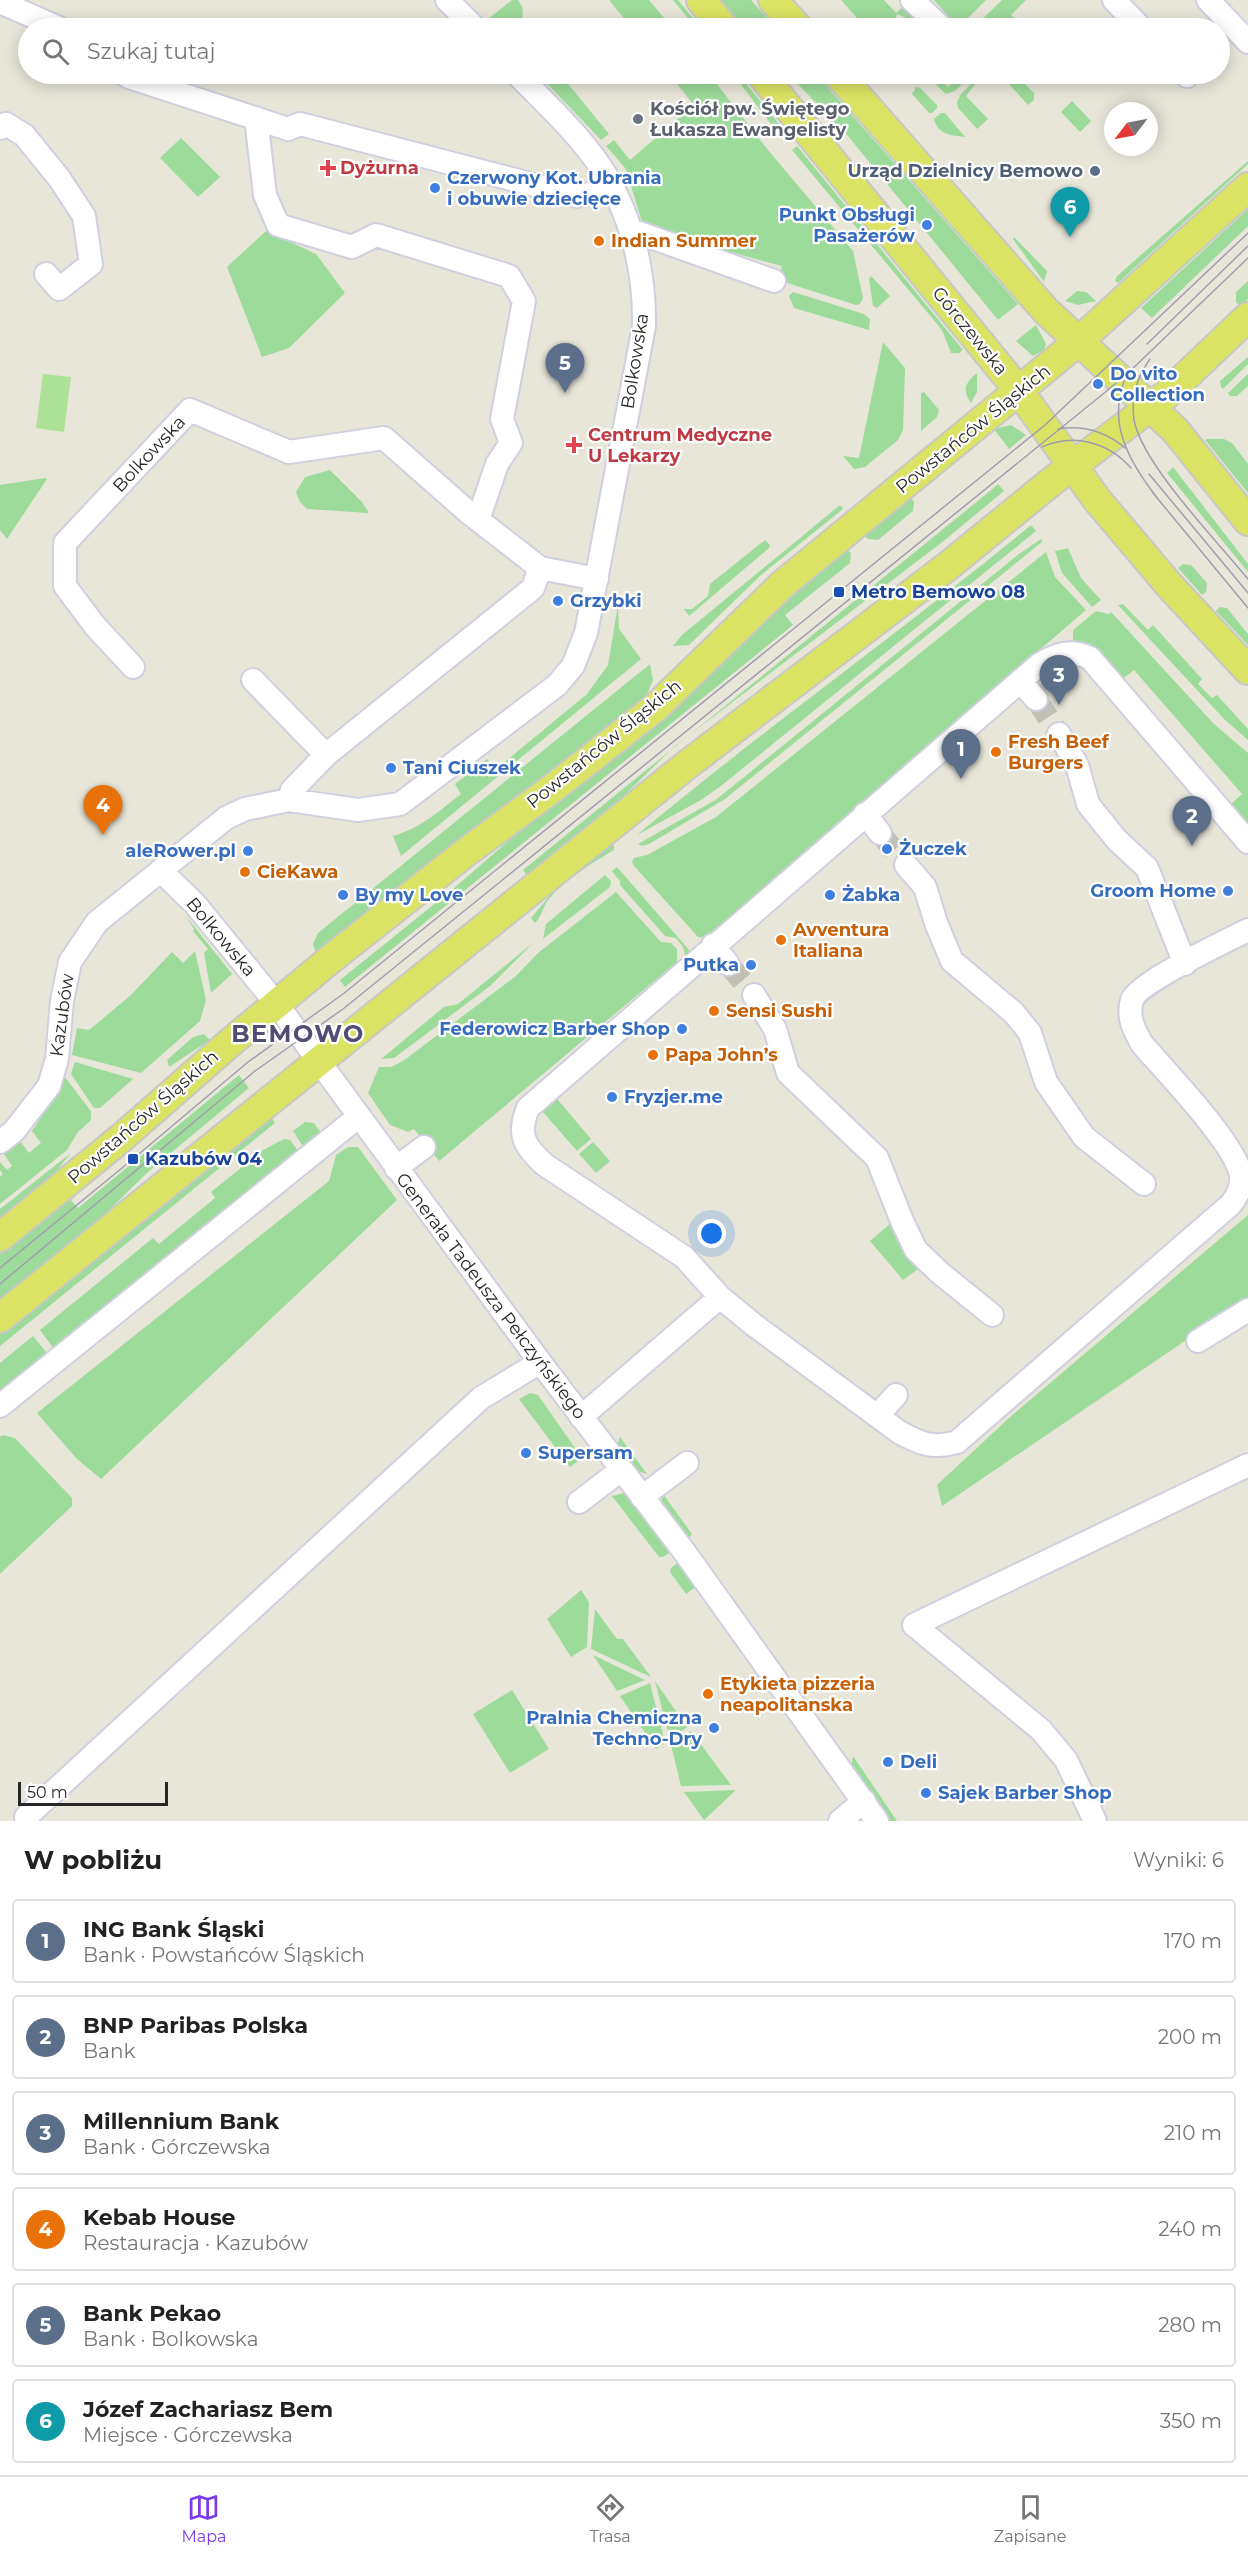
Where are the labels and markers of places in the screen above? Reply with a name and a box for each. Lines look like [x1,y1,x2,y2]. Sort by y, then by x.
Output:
place label: Kościół pw. Świętego Łukasza Ewangelisty [649,98,850,141]
marker: Kościół pw. Świętego Łukasza Ewangelisty [631,112,645,126]
place label: Dyżurna [340,157,419,179]
place label: Urząd Dzielnicy Bemowo [847,160,1083,182]
marker: Dyżurna [321,161,335,175]
marker: Urząd Dzielnicy Bemowo [1088,164,1102,178]
place label: Czerwony Kot. Ubrania i obuwie dziecięce [447,167,662,210]
marker: Czerwony Kot. Ubrania i obuwie dziecięce [428,181,442,195]
pin: 6 [1050,188,1090,237]
place label: Punkt Obsługi Pasażerów [779,204,915,247]
marker: Punkt Obsługi Pasażerów [920,218,934,232]
place label: Indian Summer [611,230,757,252]
marker: Indian Summer [592,234,606,248]
pin: 5 [546,344,584,393]
place label: Do vito Collection [1110,363,1205,406]
marker: Do vito Collection [1091,377,1105,391]
place label: Centrum Medyczne U Lekarzy [588,424,772,467]
marker: Centrum Medyczne U Lekarzy [565,436,583,454]
place label: Metro Bemowo 08 [851,581,1025,603]
marker: Metro Bemowo 08 [832,585,846,599]
place label: Grzybki [570,590,642,612]
marker: Grzybki [551,594,565,608]
pin: 3 [1040,656,1078,705]
pin: 1 [942,730,980,779]
place label: Fresh Beef Burgers [1008,731,1110,774]
marker: Fresh Beef Burgers [989,745,1003,759]
place label: Tani Ciuszek [403,757,521,779]
marker: Tani Ciuszek [384,761,398,775]
pin: 4 [84,786,122,835]
pin: 2 [1172,796,1212,846]
place label: Żuczek [899,838,967,860]
place label: aleRower.pl [125,840,236,862]
marker: Żuczek [880,842,894,856]
marker: aleRower.pl [241,844,255,858]
place label: CieKawa [257,861,338,883]
marker: CieKawa [238,865,252,879]
place label: Groom Home [1090,880,1216,902]
place label: By my Love [355,884,463,906]
place label: Żabka [842,884,900,906]
marker: Groom Home [1221,884,1235,898]
marker: By my Love [336,888,350,902]
marker: Żabka [823,888,837,902]
place label: Avventura Italiana [792,919,889,962]
marker: Avventura Italiana [774,933,788,947]
place label: Putka [683,954,739,976]
marker: Putka [744,958,758,972]
place label: Sensi Sushi [726,1000,833,1022]
marker: Sensi Sushi [707,1004,721,1018]
place label: Federowicz Barber Shop [439,1018,670,1040]
marker: Federowicz Barber Shop [675,1022,689,1036]
place label: Papa John’s [665,1044,778,1066]
marker: Papa John’s [646,1048,660,1062]
place label: Fryzjer.me [624,1086,723,1108]
marker: Fryzjer.me [605,1090,619,1104]
place label: Kazubów 04 [145,1148,262,1170]
marker: Kazubów 04 [126,1152,140,1166]
place label: Supersam [538,1442,633,1464]
marker: Supersam [519,1446,533,1460]
place label: Etykieta pizzeria neapolitanska [720,1673,875,1716]
marker: Etykieta pizzeria neapolitanska [701,1687,715,1701]
place label: Pralnia Chemiczna Techno-Dry [526,1707,702,1750]
marker: Pralnia Chemiczna Techno-Dry [707,1721,721,1735]
place label: Deli [900,1751,937,1773]
marker: Deli [881,1755,895,1769]
place label: Sajek Barber Shop [938,1782,1112,1804]
marker: Sajek Barber Shop [919,1786,933,1800]

